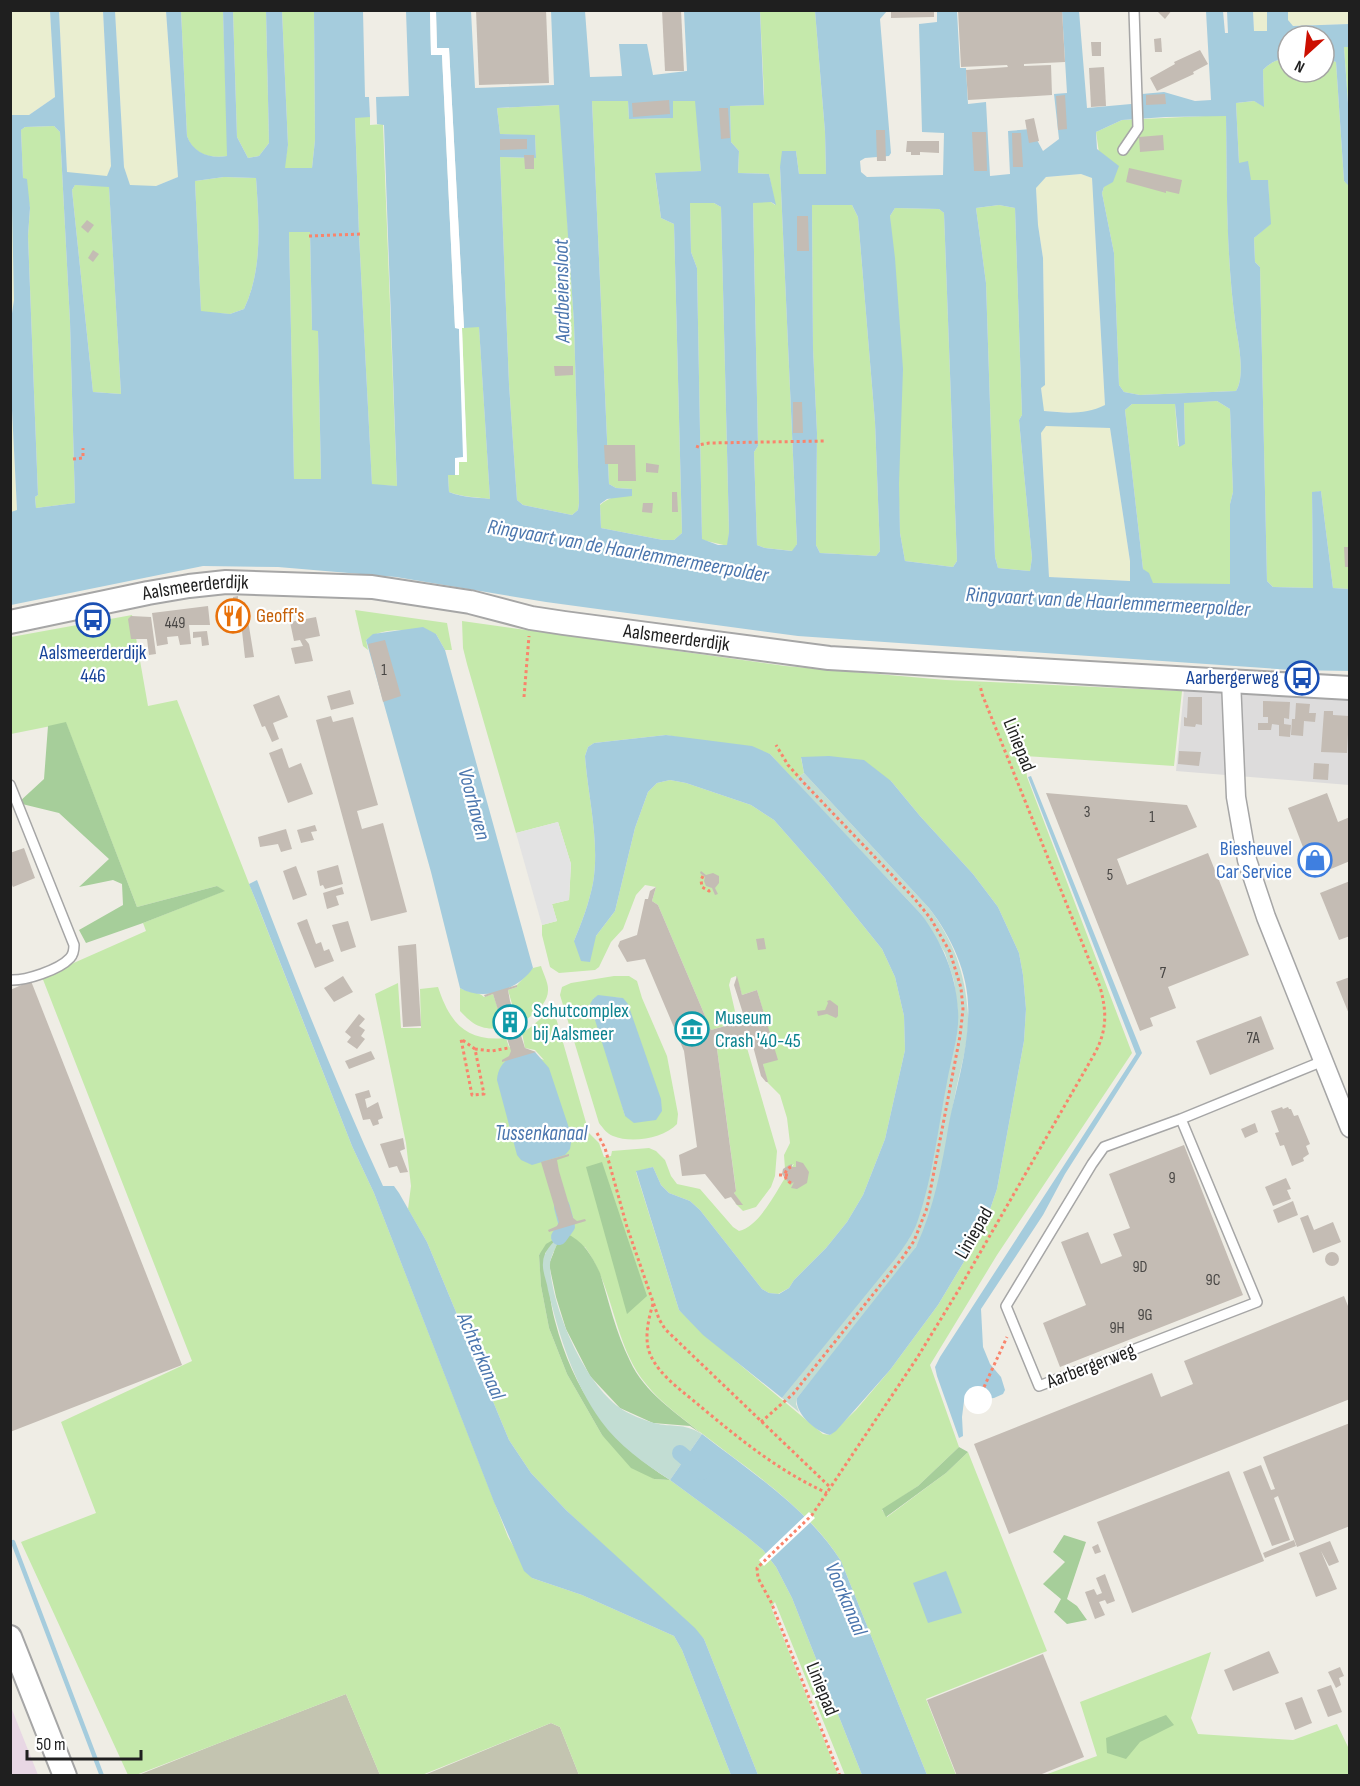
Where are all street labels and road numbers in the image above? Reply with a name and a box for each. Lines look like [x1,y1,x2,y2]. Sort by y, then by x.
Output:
street label: Aalsmeerderdijk [139,570,249,606]
street label: Aalsmeerderdijk [621,619,731,657]
street label: Liniepad [997,715,1041,775]
street label: Liniepad [950,1203,998,1263]
street label: Aarbergerweg [1042,1338,1139,1394]
street label: Liniepad [800,1659,844,1719]

